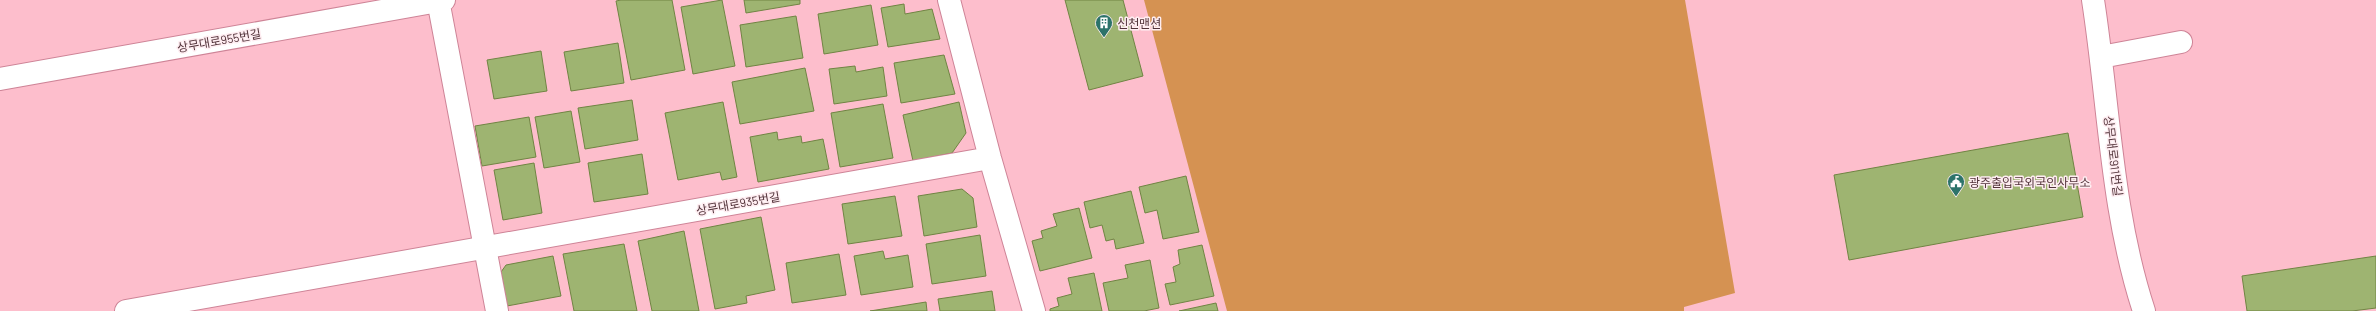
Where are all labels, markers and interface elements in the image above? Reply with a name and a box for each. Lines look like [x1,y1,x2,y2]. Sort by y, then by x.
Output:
building icon: 신천맨션 [1094,13,1114,38]
place label: 신천맨션 [1117,16,1161,30]
street label: 상무대로955번길 [176,26,262,54]
street label: 상무대로911번길 [2102,115,2126,197]
public building icon: 광주출입국외국인사무소 [1946,172,1966,197]
place label: 광주출입국외국인사무소 [1969,175,2090,189]
street label: 상무대로935번길 [695,189,781,217]

